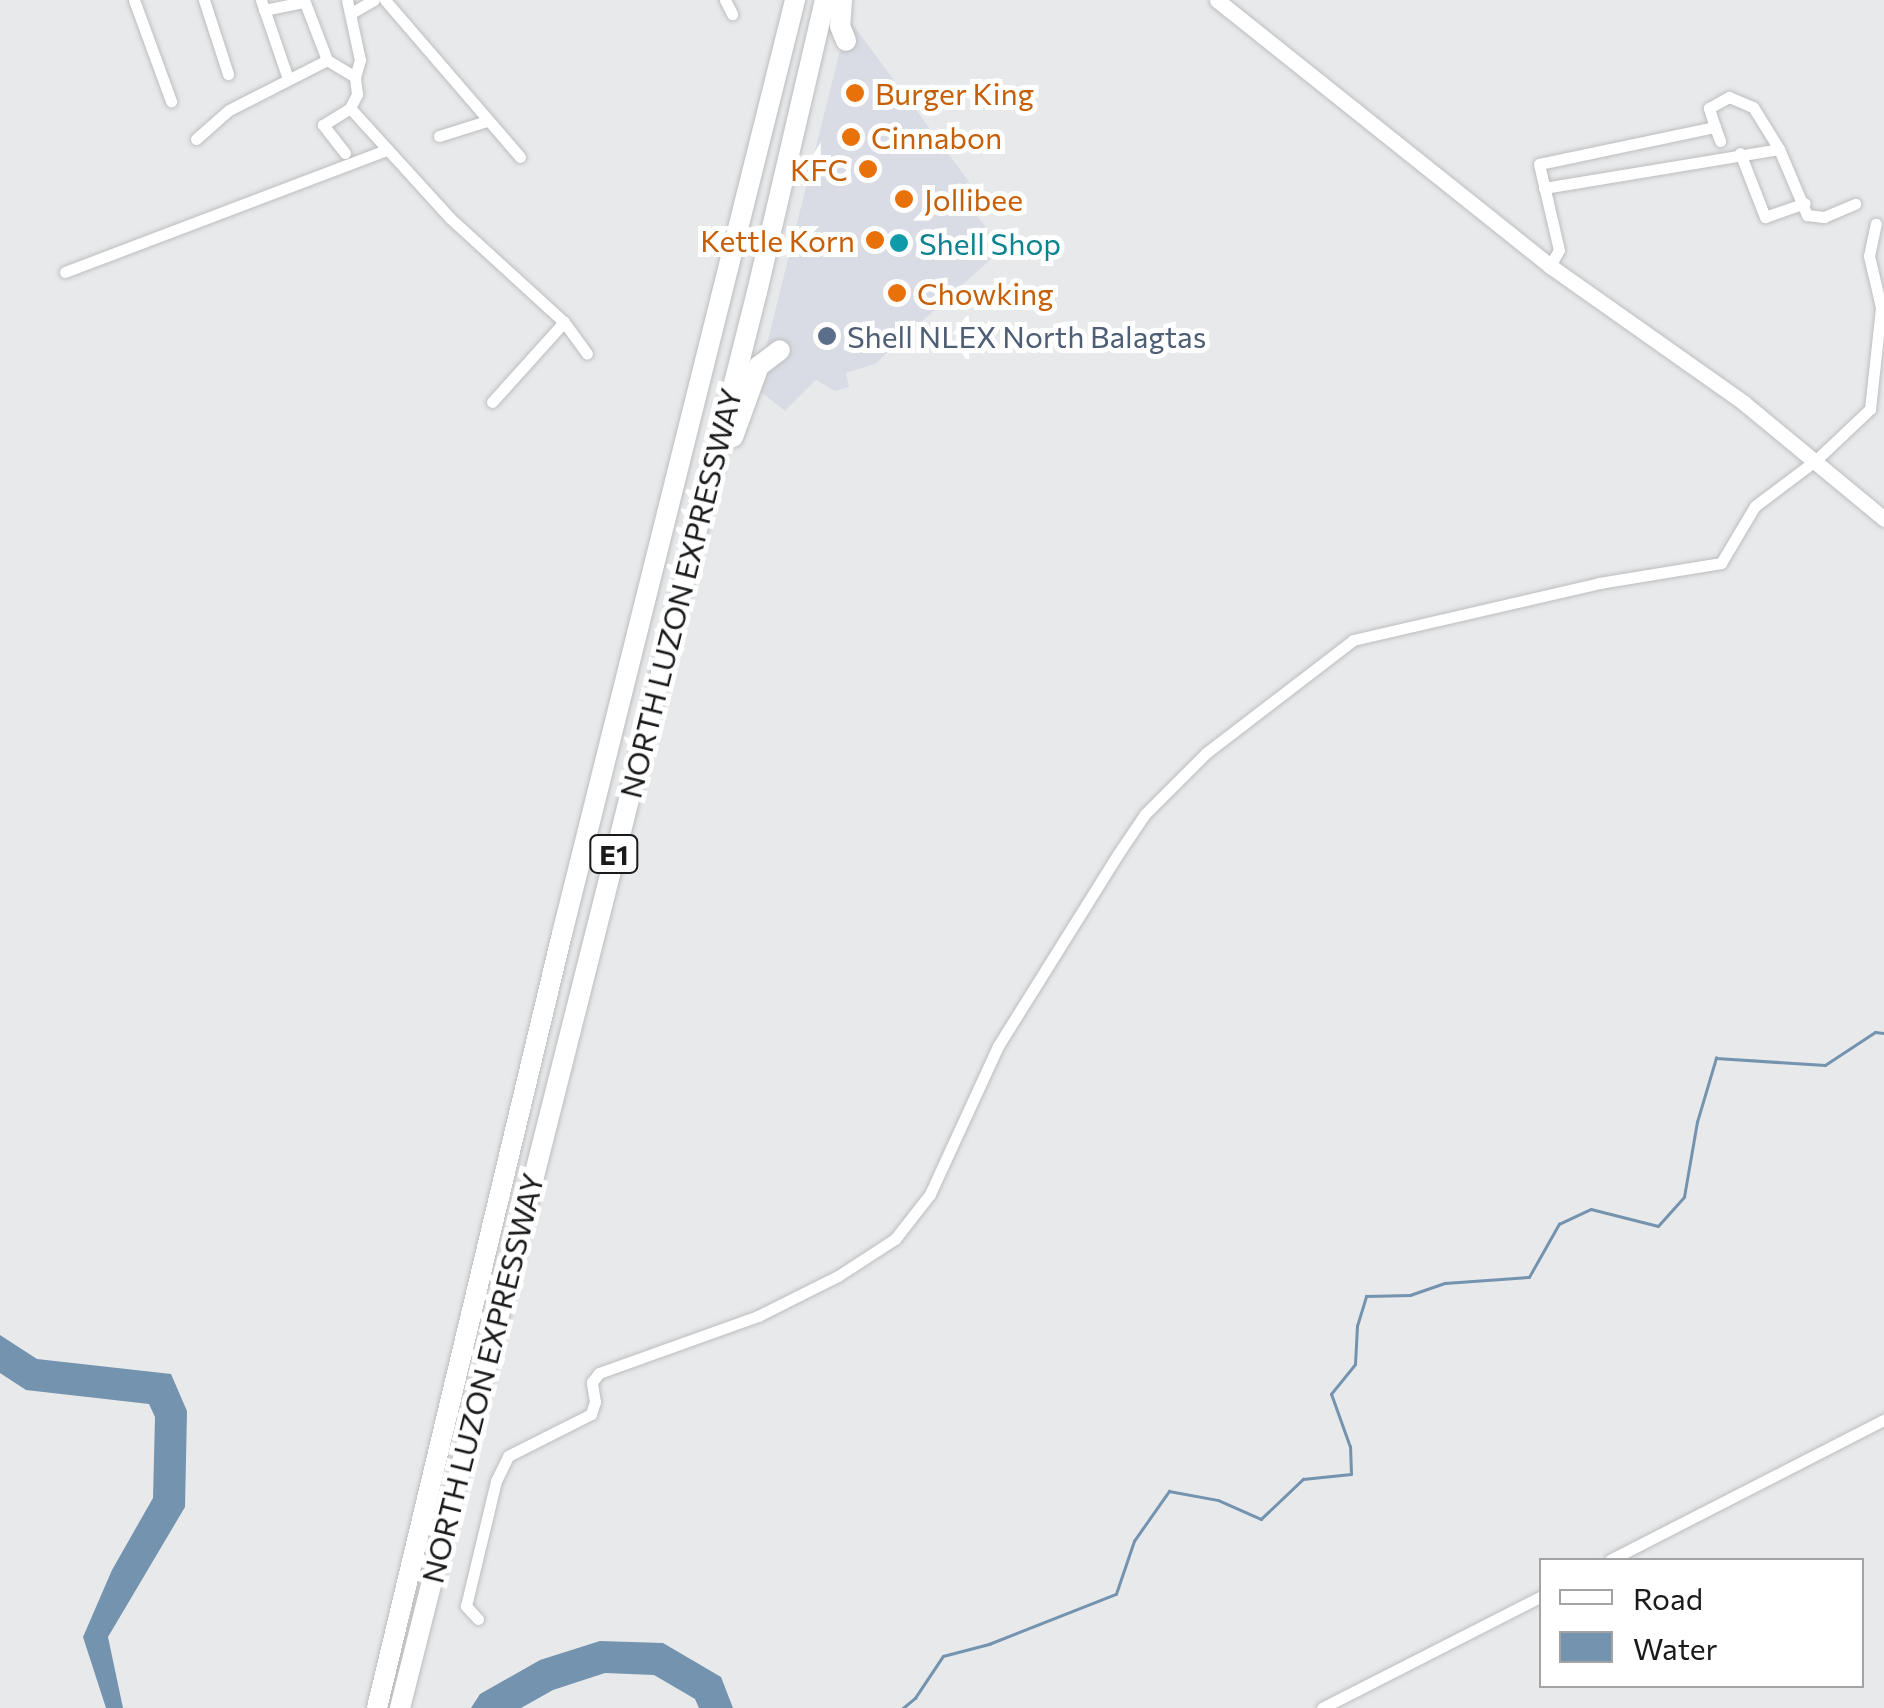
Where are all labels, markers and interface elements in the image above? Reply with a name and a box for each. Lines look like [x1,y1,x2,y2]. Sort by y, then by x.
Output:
place label: Burger King [875,75,1034,111]
marker: Burger King [844,82,866,104]
place label: Cinnabon [871,119,1002,155]
marker: Cinnabon [840,126,862,148]
place label: KFC [790,151,848,187]
marker: KFC [857,158,879,180]
place label: Jollibee [924,181,1023,217]
marker: Jollibee [893,188,915,210]
place label: Kettle Korn [700,222,855,258]
place label: Shell Shop [919,225,1061,261]
marker: Kettle Korn [864,229,886,251]
marker: Shell Shop [888,232,910,254]
place label: Chowking [917,275,1054,311]
marker: Chowking [886,282,908,304]
place label: Shell NLEX North Balagtas [847,318,1206,354]
marker: Shell NLEX North Balagtas [816,325,838,347]
street label: NORTH LUZON EXPRESSWAY [612,384,748,802]
road number: E1 [589,831,639,877]
street label: NORTH LUZON EXPRESSWAY [414,1169,550,1587]
legend [1539,1558,1864,1688]
text: Road [1633,1579,1703,1616]
text: Water [1633,1629,1718,1666]

